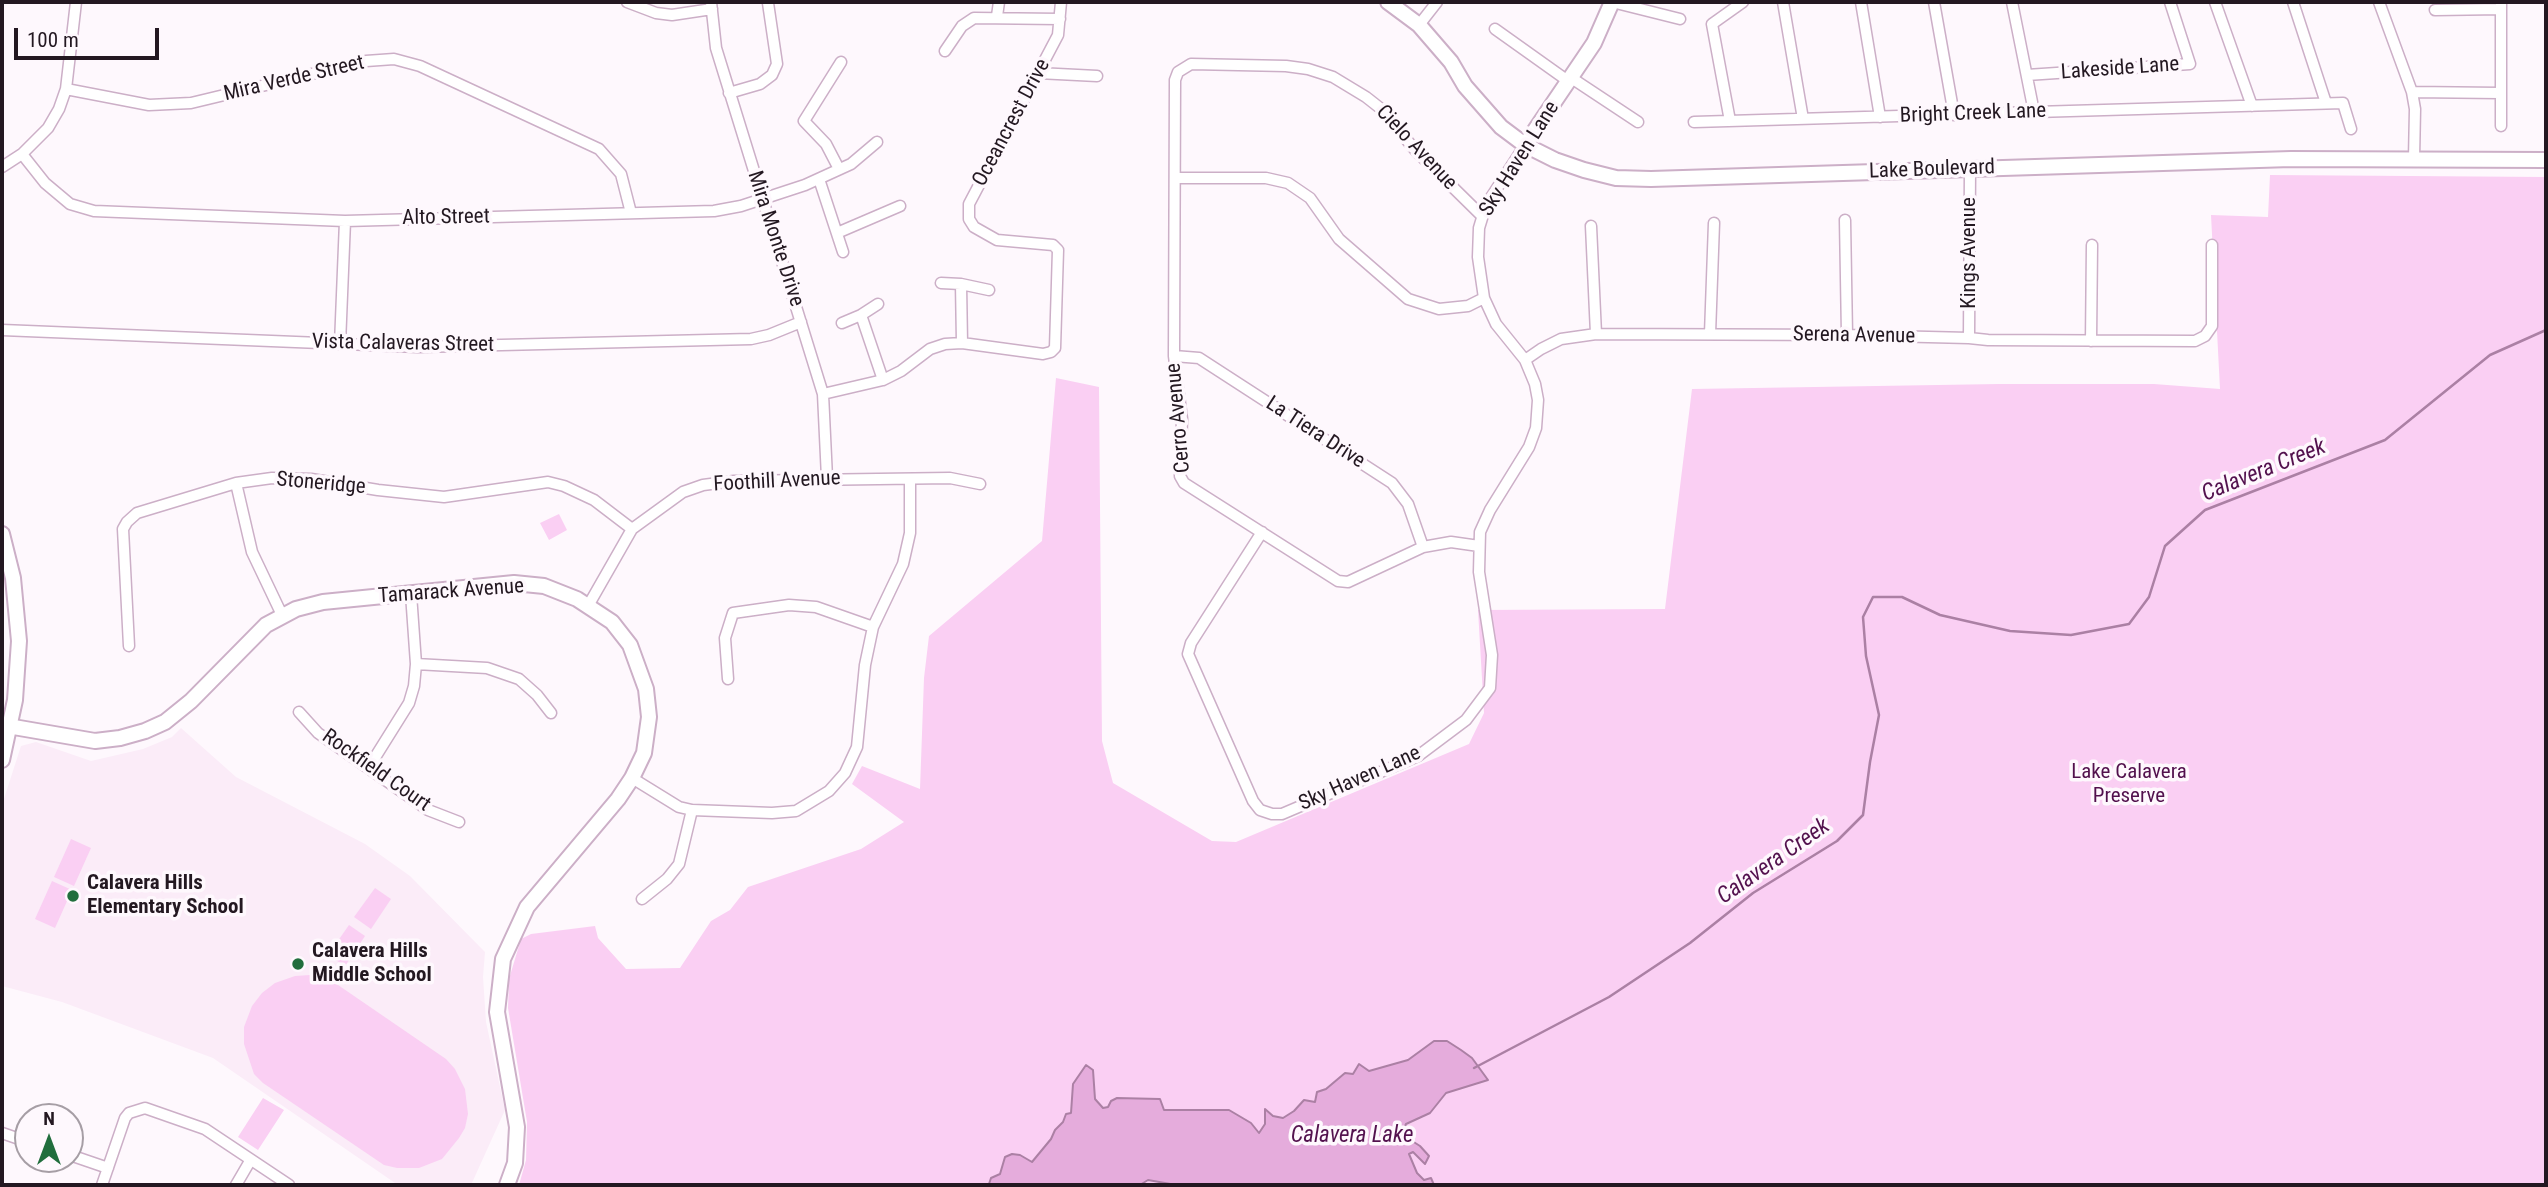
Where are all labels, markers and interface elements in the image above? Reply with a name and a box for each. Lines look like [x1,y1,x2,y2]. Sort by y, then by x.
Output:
scale bar [18,14,163,58]
text: 100 m [27,28,79,52]
street label: Mira Verde Street [221,51,367,107]
street label: Lakeside Lane [2060,52,2180,86]
street label: Oceancrest Drive [968,55,1056,191]
street label: Sky Haven Lane [1475,97,1565,221]
street label: Bright Creek Lane [1899,99,2047,129]
street label: Cielo Avenue [1370,100,1462,196]
street label: Lake Boulevard [1869,155,1995,185]
street label: Mira Monte Drive [741,168,809,310]
street label: Kings Avenue [1957,197,1983,309]
street label: Alto Street [402,205,490,231]
street label: Serena Avenue [1793,322,1915,350]
street label: Vista Calaveras Street [312,330,494,358]
street label: Cerro Avenue [1162,362,1196,474]
street label: La Tiera Drive [1261,392,1369,474]
water label: Calavera Creek [2198,434,2330,508]
street label: Foothill Avenue [713,466,841,498]
street label: Stoneridge [275,468,367,500]
street label: Tamarack Avenue [377,574,525,610]
street label: Rockfield Court [317,724,435,818]
street label: Sky Haven Lane [1295,741,1425,817]
park label: Lake Calavera Preserve [2071,760,2187,810]
water label: Calavera Creek [1712,813,1836,911]
place label: Calavera Hills Elementary School [87,871,244,921]
marker: Calavera Hills Elementary School [65,888,81,904]
place label: Calavera Hills Middle School [312,939,432,989]
marker: Calavera Hills Middle School [290,956,306,972]
north arrow [14,1103,84,1173]
text: N [43,1107,55,1130]
water label: Calavera Lake [1291,1122,1413,1150]

